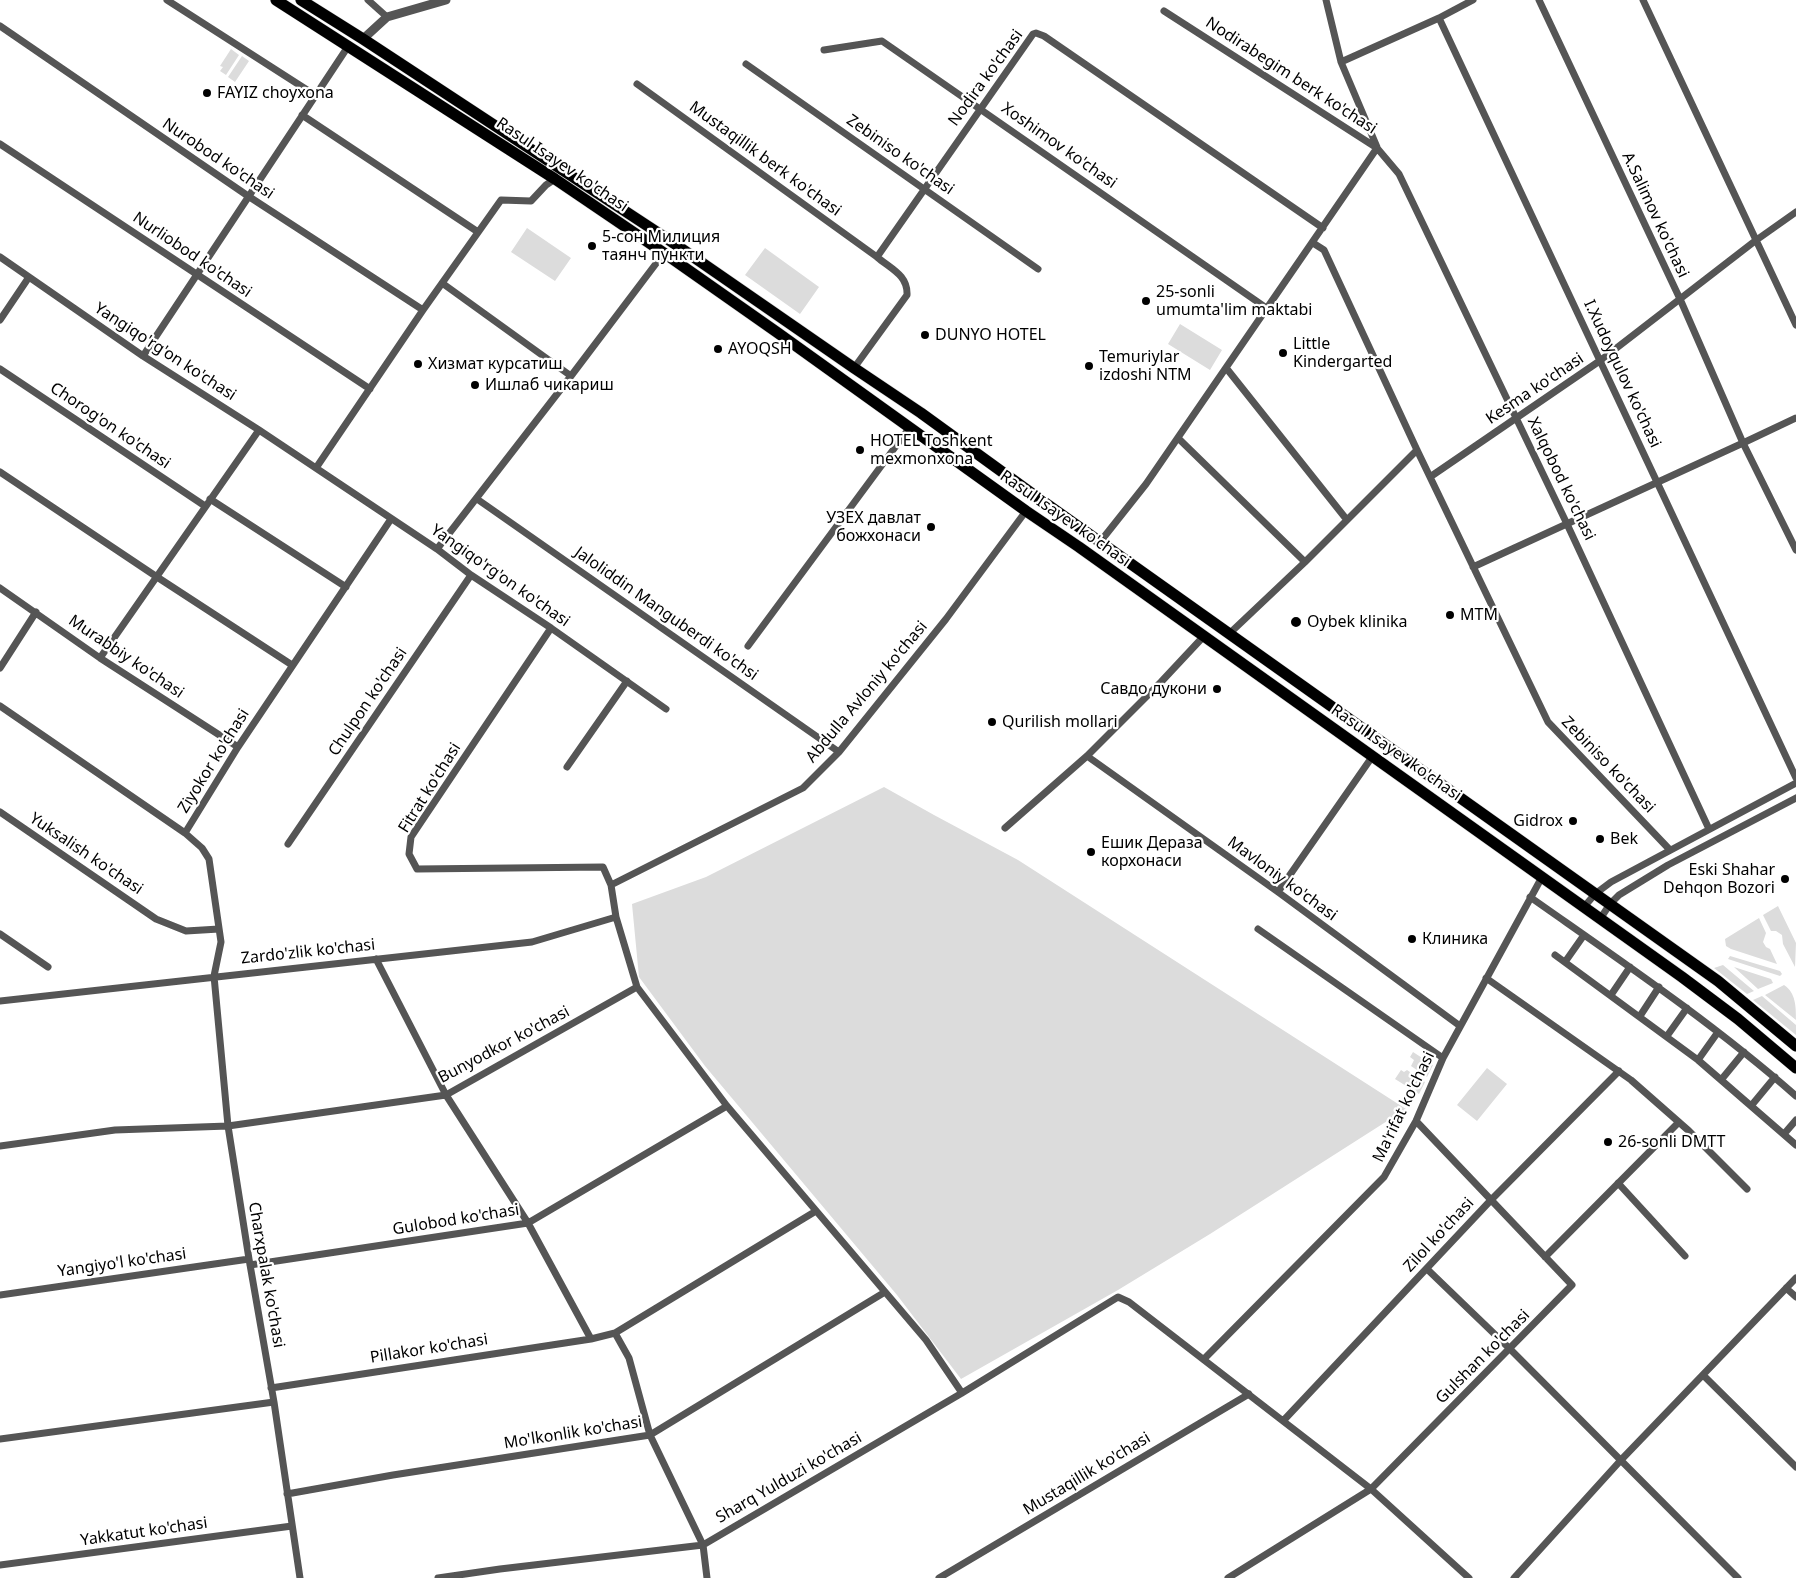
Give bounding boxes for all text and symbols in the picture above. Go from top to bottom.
street label: Nodirabegim berk ko'chasi [1202,13,1380,139]
street label: Nodira ko'chasi [945,26,1027,130]
place label: FAYIZ choyxona [217,83,334,103]
marker: FAYIZ choyxona [201,87,213,99]
street label: Mustaqillik berk ko'chasi [685,97,845,221]
street label: Xoshimov ko'chasi [998,99,1120,193]
street label: Zebiniso ko'chasi [843,111,957,199]
street label: Rasul Isayev ko'chasi [492,114,632,216]
street label: Nurobod ko'chasi [159,115,277,203]
street label: A.Salimov ko'chasi [1618,149,1692,281]
street label: Nurliobod ko'chasi [129,208,255,302]
place label: 5-сон Милиция таянч пункти [602,227,720,265]
marker: 5-сон Милиция таянч пункти [586,240,598,252]
place label: 25-sonli umumta'lim maktabi [1156,282,1312,320]
marker: 25-sonli umumta'lim maktabi [1140,295,1152,307]
street label: I.Xudoyqulov ko'chasi [1579,297,1665,451]
street label: Yangiqo'rg'on ko'chasi [90,299,240,405]
place label: DUNYO HOTEL [935,325,1046,345]
marker: DUNYO HOTEL [919,329,931,341]
place label: Little Kindergarted [1293,334,1392,372]
place label: AYOQSH [728,339,792,359]
marker: AYOQSH [712,343,724,355]
place label: Temuriylar izdoshi NTM [1099,347,1192,385]
marker: Little Kindergarted [1277,347,1289,359]
street label: Kesma ko'chasi [1482,349,1588,429]
place label: Хизмат курсатиш [428,354,562,374]
marker: Хизмат курсатиш [412,358,424,370]
marker: Temuriylar izdoshi NTM [1083,360,1095,372]
place label: Ишлаб чикариш [485,375,614,395]
street label: Chorog'on ko'chasi [46,379,174,473]
marker: Ишлаб чикариш [469,379,481,391]
street label: Xalqobod ko'chasi [1523,414,1599,544]
place label: HOTEL Toshkent mexmonxona [870,431,992,469]
marker: HOTEL Toshkent mexmonxona [854,444,866,456]
street label: Rasul Isayev ko'chasi [996,467,1134,571]
place label: УЗЕХ давлат божхонаси [826,508,921,546]
street label: Yangiqo'rg'on ko'chasi [427,521,573,631]
marker: УЗЕХ давлат божхонаси [925,521,937,533]
street label: Jaloliddin Manguberdi ko'chsi [571,543,761,685]
place label: MTM [1460,605,1498,625]
marker: MTM [1444,609,1456,621]
street label: Murabbiy ko'chasi [65,611,187,703]
place label: Oybek klinika [1307,612,1408,632]
marker: Oybek klinika [1289,615,1303,629]
street label: Abdulla Avloniy ko'chasi [802,617,932,767]
street label: Chulpon ko'chasi [325,644,411,760]
place label: Савдо дукони [1100,679,1207,699]
marker: Савдо дукони [1211,683,1223,695]
street label: Rasul Isayev ko'chasi [1327,701,1465,805]
street label: Ziyokor ko'chasi [174,705,254,817]
place label: Qurilish mollari [1002,712,1118,732]
street label: Zebiniso ko'chasi [1557,713,1659,817]
marker: Qurilish mollari [986,716,998,728]
street label: Fitrat ko'chasi [395,739,465,837]
street label: Yuksalish ko'chasi [26,809,146,899]
place label: Gidrox [1513,811,1563,831]
marker: Gidrox [1567,815,1579,827]
place label: Bek [1610,829,1638,849]
place label: Ешик Дераза корхонаси [1101,833,1203,871]
street label: Mavloniy ko'chasi [1223,833,1341,925]
marker: Bek [1594,833,1606,845]
marker: Ешик Дераза корхонаси [1085,846,1097,858]
place label: Eski Shahar Dehqon Bozori [1663,860,1775,898]
marker: Eski Shahar Dehqon Bozori [1779,873,1791,885]
place label: Клиника [1422,929,1488,949]
marker: Клиника [1406,933,1418,945]
street label: Zardo'zlik ko'chasi [240,935,376,969]
street label: Bunyodkor ko'chasi [435,1002,573,1088]
street label: Ma'rifat ko'chasi [1369,1049,1439,1165]
place label: 26-sonli DMTT [1618,1132,1725,1152]
marker: 26-sonli DMTT [1602,1136,1614,1148]
street label: Zilol ko'chasi [1400,1194,1478,1276]
street label: Charxpalak ko'chasi [244,1201,288,1349]
street label: Gulobod ko'chasi [391,1201,521,1239]
street label: Yangiyo'l ko'chasi [56,1244,188,1282]
street label: Gulshan ko'chasi [1432,1306,1534,1408]
street label: Pillakor ko'chasi [369,1330,489,1368]
street label: Mo'lkonlik ko'chasi [502,1413,644,1453]
street label: Sharq Yulduzi ko'chasi [713,1428,865,1528]
street label: Mustaqillik ko'chasi [1020,1428,1154,1520]
street label: Yakkatut ko'chasi [79,1514,209,1550]

